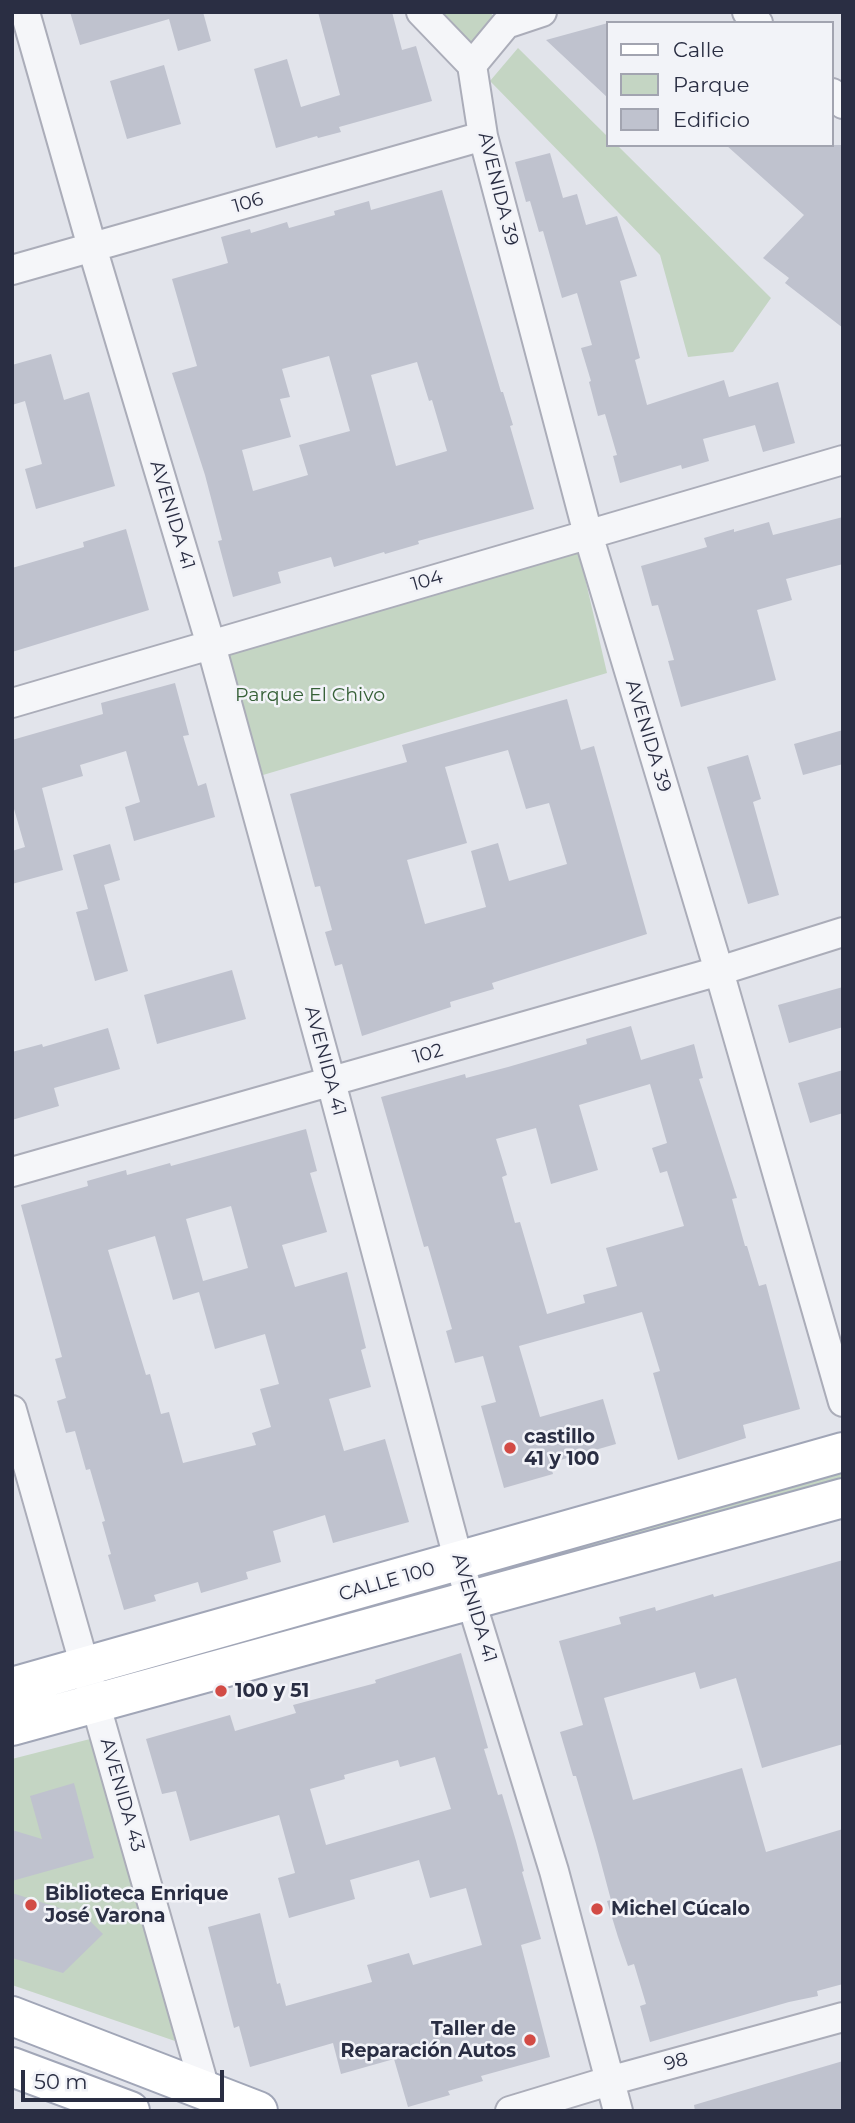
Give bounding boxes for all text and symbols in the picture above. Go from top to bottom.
legend [606,21,834,147]
text: Calle [673,37,724,62]
text: Parque [673,72,749,97]
text: Edificio [673,107,750,132]
street label: AVENIDA 39 [473,130,523,248]
street label: 106 [230,188,266,218]
street label: AVENIDA 41 [145,458,199,572]
street label: 104 [408,566,446,596]
street label: AVENIDA 39 [620,677,676,795]
park label: Parque El Chivo [235,684,385,706]
street label: AVENIDA 41 [299,1004,351,1118]
street label: 102 [410,1039,446,1069]
place label: castillo 41 y 100 [524,1426,599,1470]
marker: castillo 41 y 100 [502,1440,518,1456]
street label: AVENIDA 41 [447,1551,501,1665]
street label: CALLE 100 [336,1557,438,1607]
place label: 100 y 51 [235,1680,309,1702]
marker: 100 y 51 [213,1683,229,1699]
street label: AVENIDA 43 [95,1736,149,1854]
place label: Biblioteca Enrique José Varona [45,1883,228,1927]
marker: Biblioteca Enrique José Varona [23,1897,39,1913]
place label: Michel Cúcalo [611,1898,750,1920]
marker: Michel Cúcalo [589,1901,605,1917]
place label: Taller de Reparación Autos [340,2018,516,2062]
marker: Taller de Reparación Autos [522,2032,538,2048]
street label: 98 [662,2048,690,2076]
scale bar [24,2056,228,2100]
text: 50 m [34,2069,88,2094]

